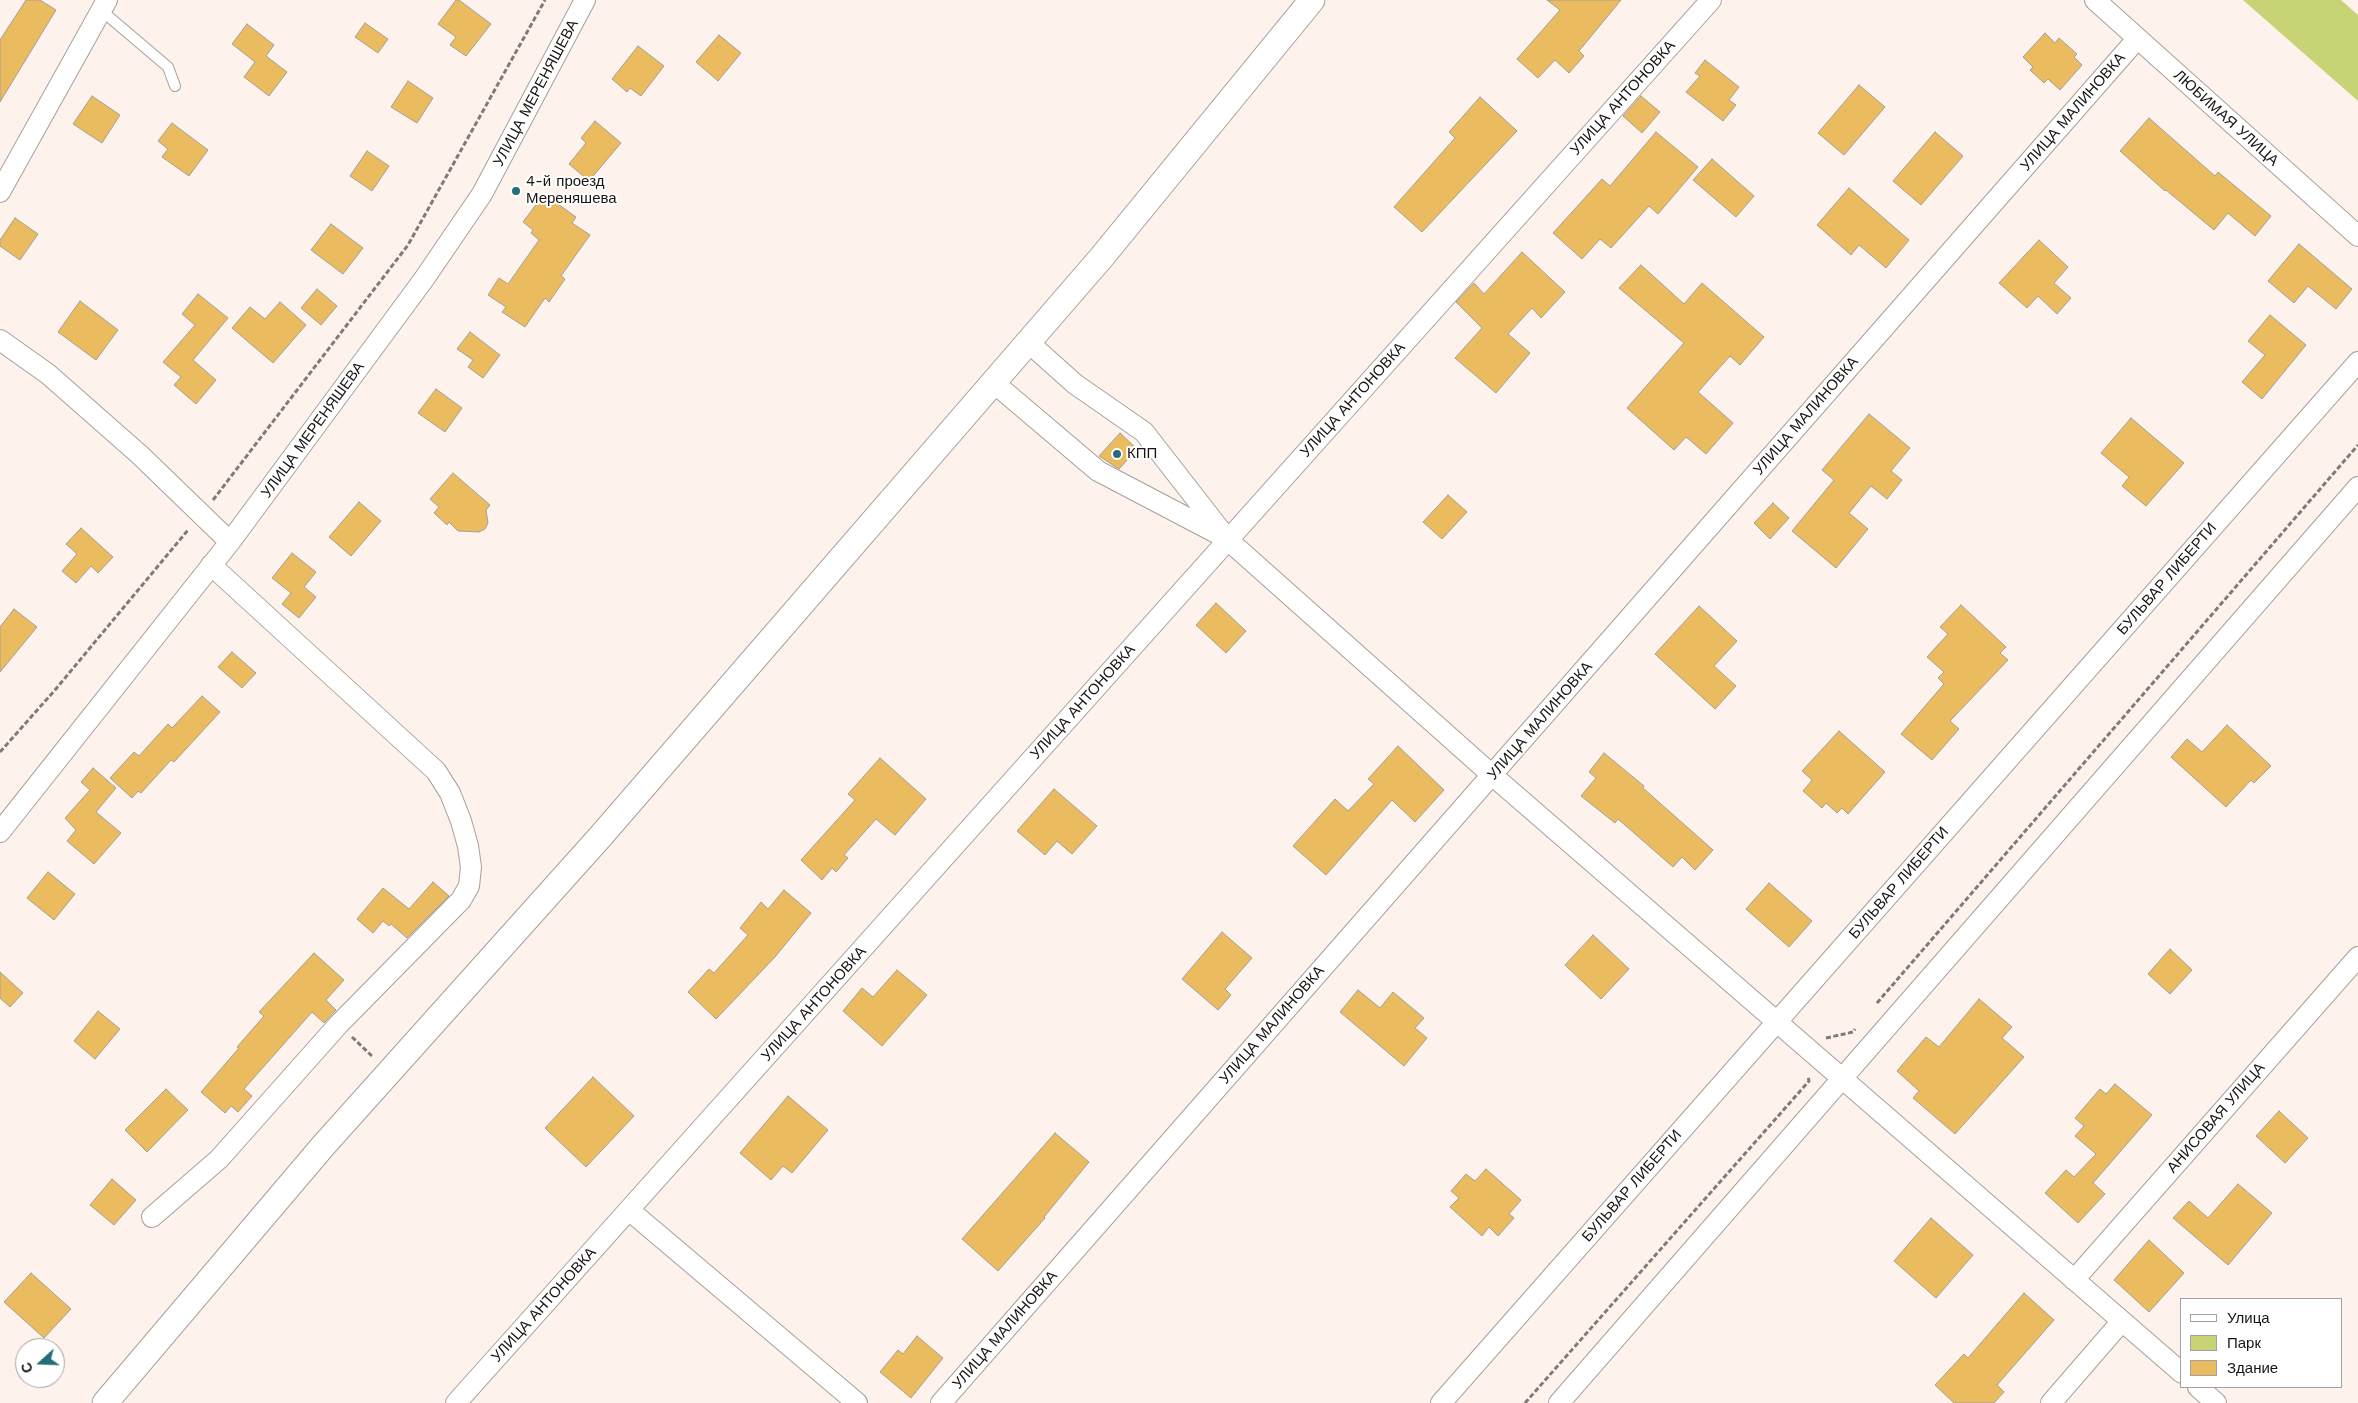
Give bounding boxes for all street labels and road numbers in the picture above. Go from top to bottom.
street label: УЛИЦА МЕРЕНЯШЕВА [490,17,582,169]
street label: УЛИЦА АНТОНОВКА [1567,37,1679,159]
street label: УЛИЦА МАЛИНОВКА [2017,49,2129,175]
street label: ЛЮБИМАЯ УЛИЦА [2170,66,2282,170]
street label: УЛИЦА АНТОНОВКА [1297,339,1409,461]
street label: УЛИЦА МАЛИНОВКА [1750,353,1862,479]
street label: УЛИЦА МЕРЕНЯШЕВА [258,359,368,501]
street label: БУЛЬВАР ЛИБЕРТИ [2113,519,2221,639]
street label: УЛИЦА АНТОНОВКА [1027,641,1139,763]
street label: УЛИЦА МАЛИНОВКА [1484,658,1596,784]
street label: БУЛЬВАР ЛИБЕРТИ [1845,823,1953,943]
street label: УЛИЦА АНТОНОВКА [758,943,870,1065]
street label: УЛИЦА МАЛИНОВКА [1216,962,1328,1088]
street label: АНИСОВАЯ УЛИЦА [2163,1059,2269,1177]
street label: БУЛЬВАР ЛИБЕРТИ [1578,1126,1686,1246]
street label: УЛИЦА АНТОНОВКА [488,1244,600,1366]
street label: УЛИЦА МАЛИНОВКА [949,1267,1061,1393]

